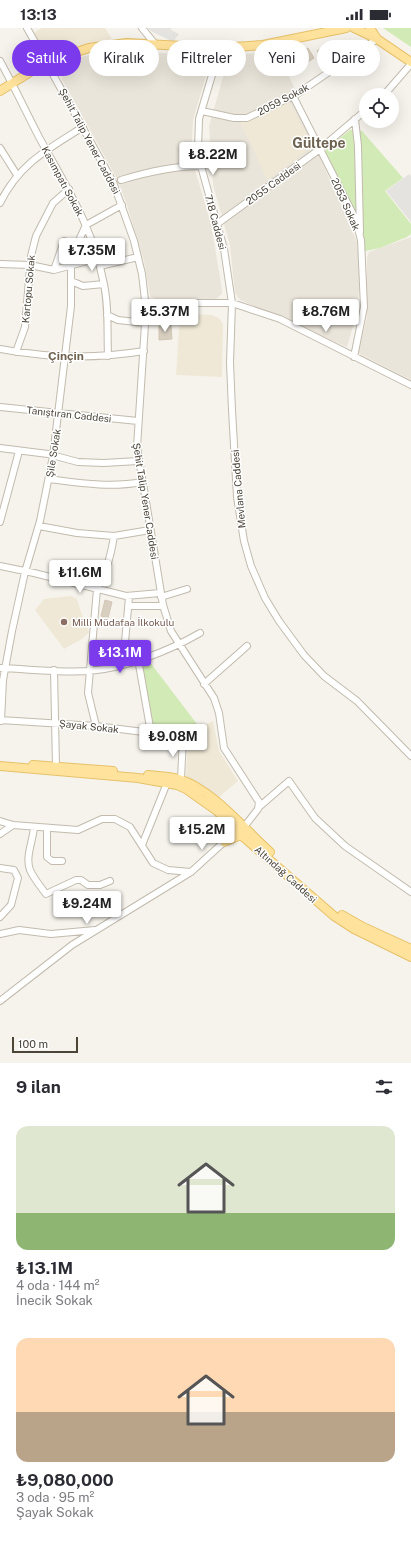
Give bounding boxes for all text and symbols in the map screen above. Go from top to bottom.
text: 13:13 [20,6,57,23]
chip: Satılık [12,40,81,76]
chip: Kiralık [89,40,159,76]
chip: Filtreler [167,40,246,76]
chip: Yeni [254,40,309,76]
chip: Daire [317,40,380,76]
street label: 2059 Sokak [255,80,311,117]
street label: Şehit Talip Yener Caddesi [57,86,123,196]
map controls [359,88,399,128]
button: locate [359,88,399,128]
district label: Gültepe [292,135,346,151]
pin: ₺8.22M [180,142,246,176]
street label: Kasımpatı Sokak [40,144,87,218]
text: ₺8.22M [188,147,238,162]
street label: 2055 Caddesi [243,159,303,207]
street label: 2053 Sokak [329,176,363,232]
street label: 718 Caddesi [203,193,229,251]
pin: ₺7.35M [59,238,125,272]
text: ₺7.35M [68,243,116,258]
street label: Kartopu Sokak [19,254,37,324]
pin: ₺5.37M [132,299,198,333]
pin: ₺8.76M [293,299,359,333]
text: ₺5.37M [140,304,190,319]
text: ₺8.76M [302,304,350,319]
district label: Çinçin [48,349,84,363]
street label: Tanıştıran Caddesi [26,404,112,424]
street label: Şile Sokak [43,428,63,478]
street label: Şehit Talip Yener Caddesi [131,442,161,560]
street label: Mevlana Caddesi [229,449,247,529]
pin: ₺11.6M [47,560,113,594]
text: ₺11.6M [58,565,102,580]
place label: Milli Müdafaa İlkokulu [72,616,175,628]
marker: Milli Müdafaa İlkokulu [59,617,69,627]
pin: ₺13.1M [87,640,153,674]
text: ₺13.1M [98,645,142,660]
street label: Şayak Sokak [59,717,120,735]
pin: ₺9.08M [140,724,206,758]
text: ₺9.08M [148,729,198,744]
pin: ₺15.2M [169,817,235,851]
text: ₺15.2M [179,822,225,837]
street label: Altındağ Caddesi [252,843,320,905]
pin: ₺9.24M [54,891,120,925]
text: ₺9.24M [62,896,112,911]
scale bar [12,1035,78,1054]
text: 100 m [18,1038,48,1050]
icon: filters [373,1076,395,1098]
text: 9 ilan [16,1077,61,1097]
icon: home [170,1152,242,1224]
text: ₺13.1M [16,1258,73,1278]
text: 4 oda · 144 m² [16,1278,99,1293]
text: İnecik Sokak [16,1293,93,1308]
icon: home [170,1364,242,1436]
text: ₺9,080,000 [16,1470,114,1490]
text: 3 oda · 95 m² [16,1490,94,1505]
text: Şayak Sokak [16,1505,94,1520]

